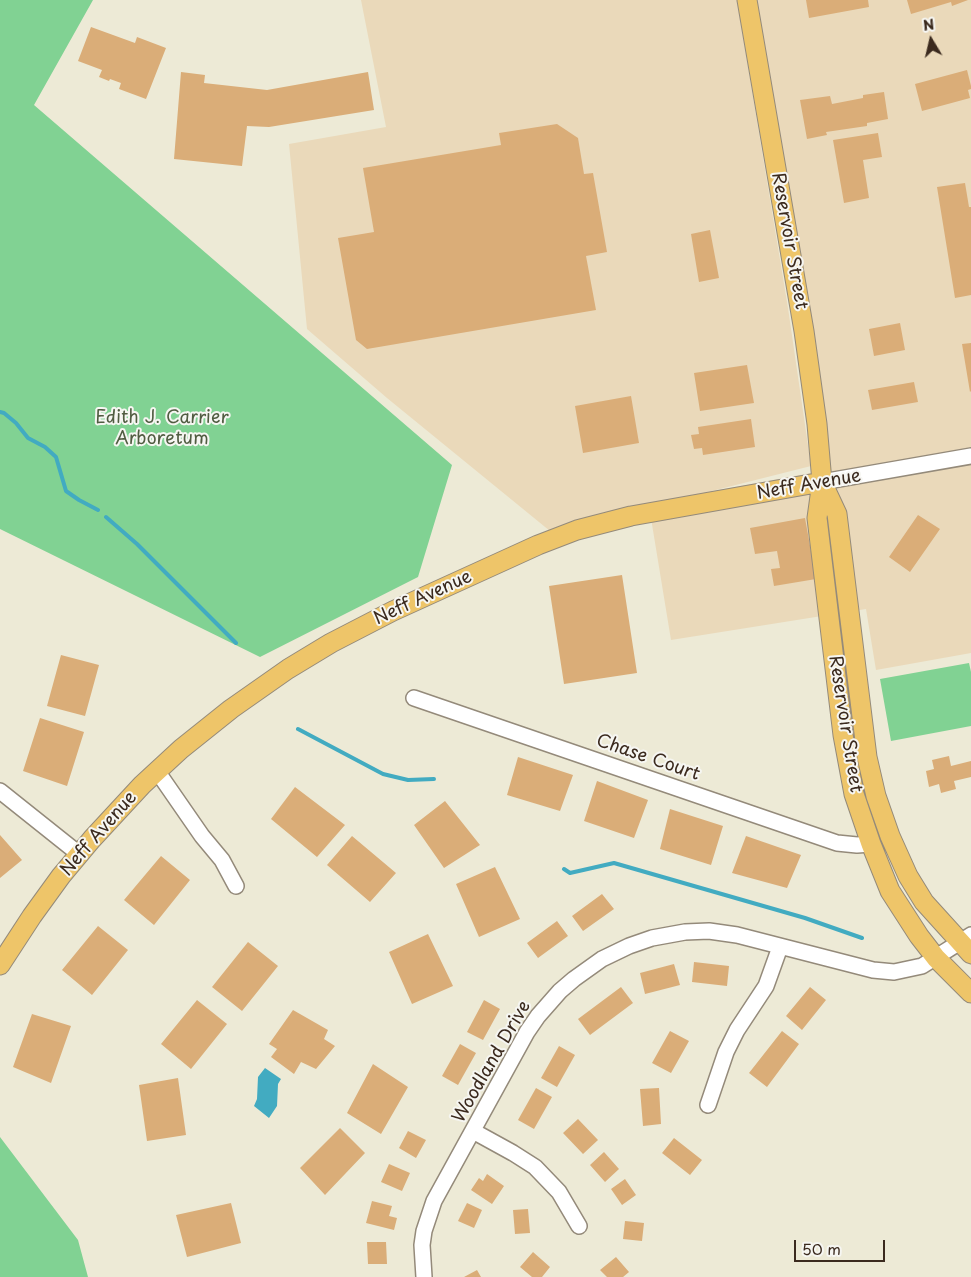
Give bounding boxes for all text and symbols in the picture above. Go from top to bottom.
text: N [921,13,936,36]
north arrow [906,15,956,65]
street label: Reservoir Street [766,171,812,311]
park label: Edith J. Carrier Arboretum [95,407,229,449]
street label: Neff Avenue [755,465,863,505]
street label: Neff Avenue [371,566,475,630]
street label: Reservoir Street [823,654,867,794]
street label: Chase Court [593,730,703,786]
street label: Neff Avenue [56,787,142,881]
street label: Woodland Drive [448,997,536,1127]
scale bar [796,1230,887,1262]
text: 50 m [802,1237,841,1260]

